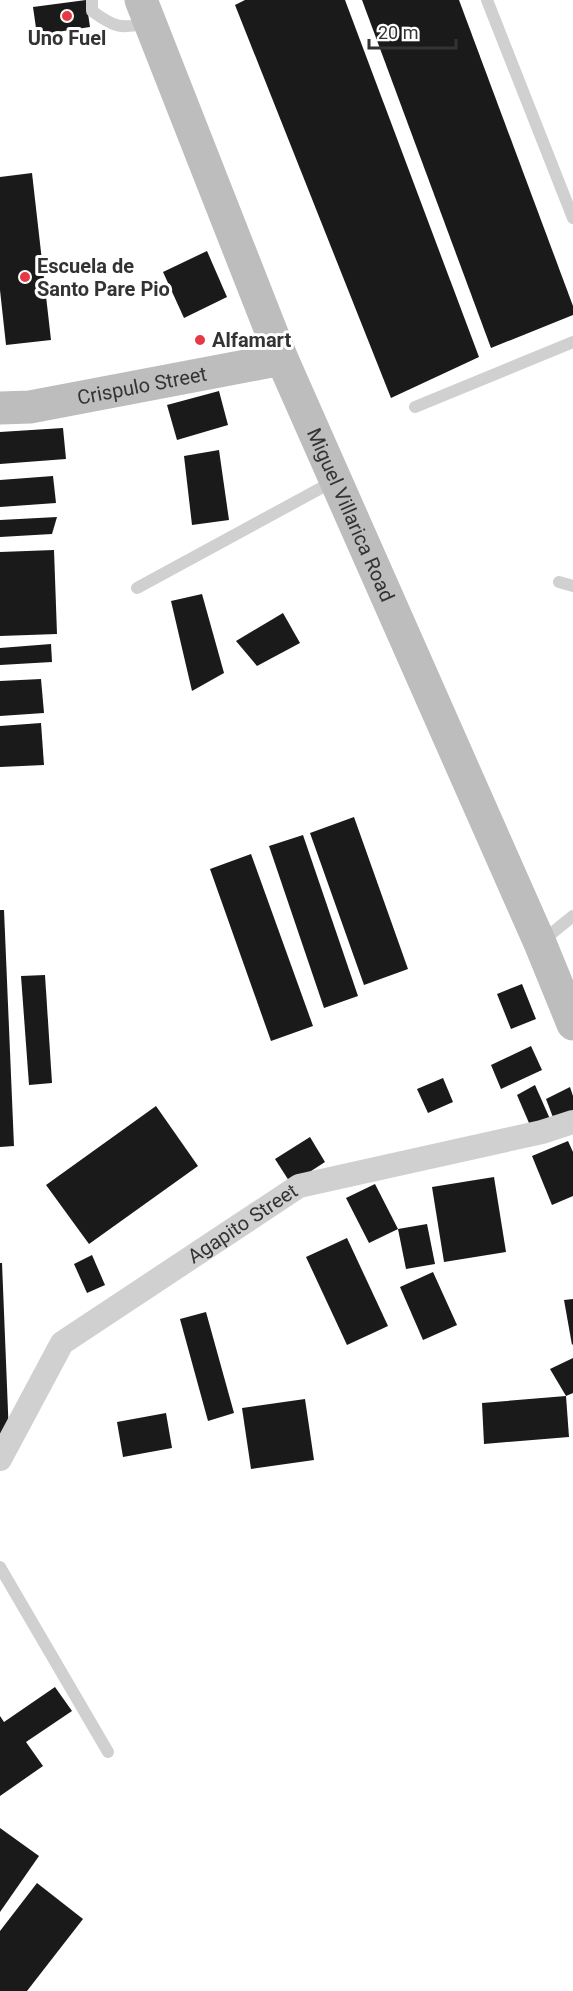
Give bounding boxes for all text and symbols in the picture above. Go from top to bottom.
marker: Uno Fuel [60,9,74,23]
scale bar [369,12,456,50]
text: 20 m [378,22,418,43]
place label: Uno Fuel [28,26,106,50]
place label: Escuela de Santo Pare Pio [37,254,170,301]
marker: Escuela de Santo Pare Pio [18,270,32,284]
place label: Alfamart [212,328,291,352]
marker: Alfamart [193,333,207,347]
street label: Crispulo Street [75,362,209,410]
street label: Miguel Villarica Road [302,424,400,605]
street label: Agapito Street [183,1178,302,1268]

